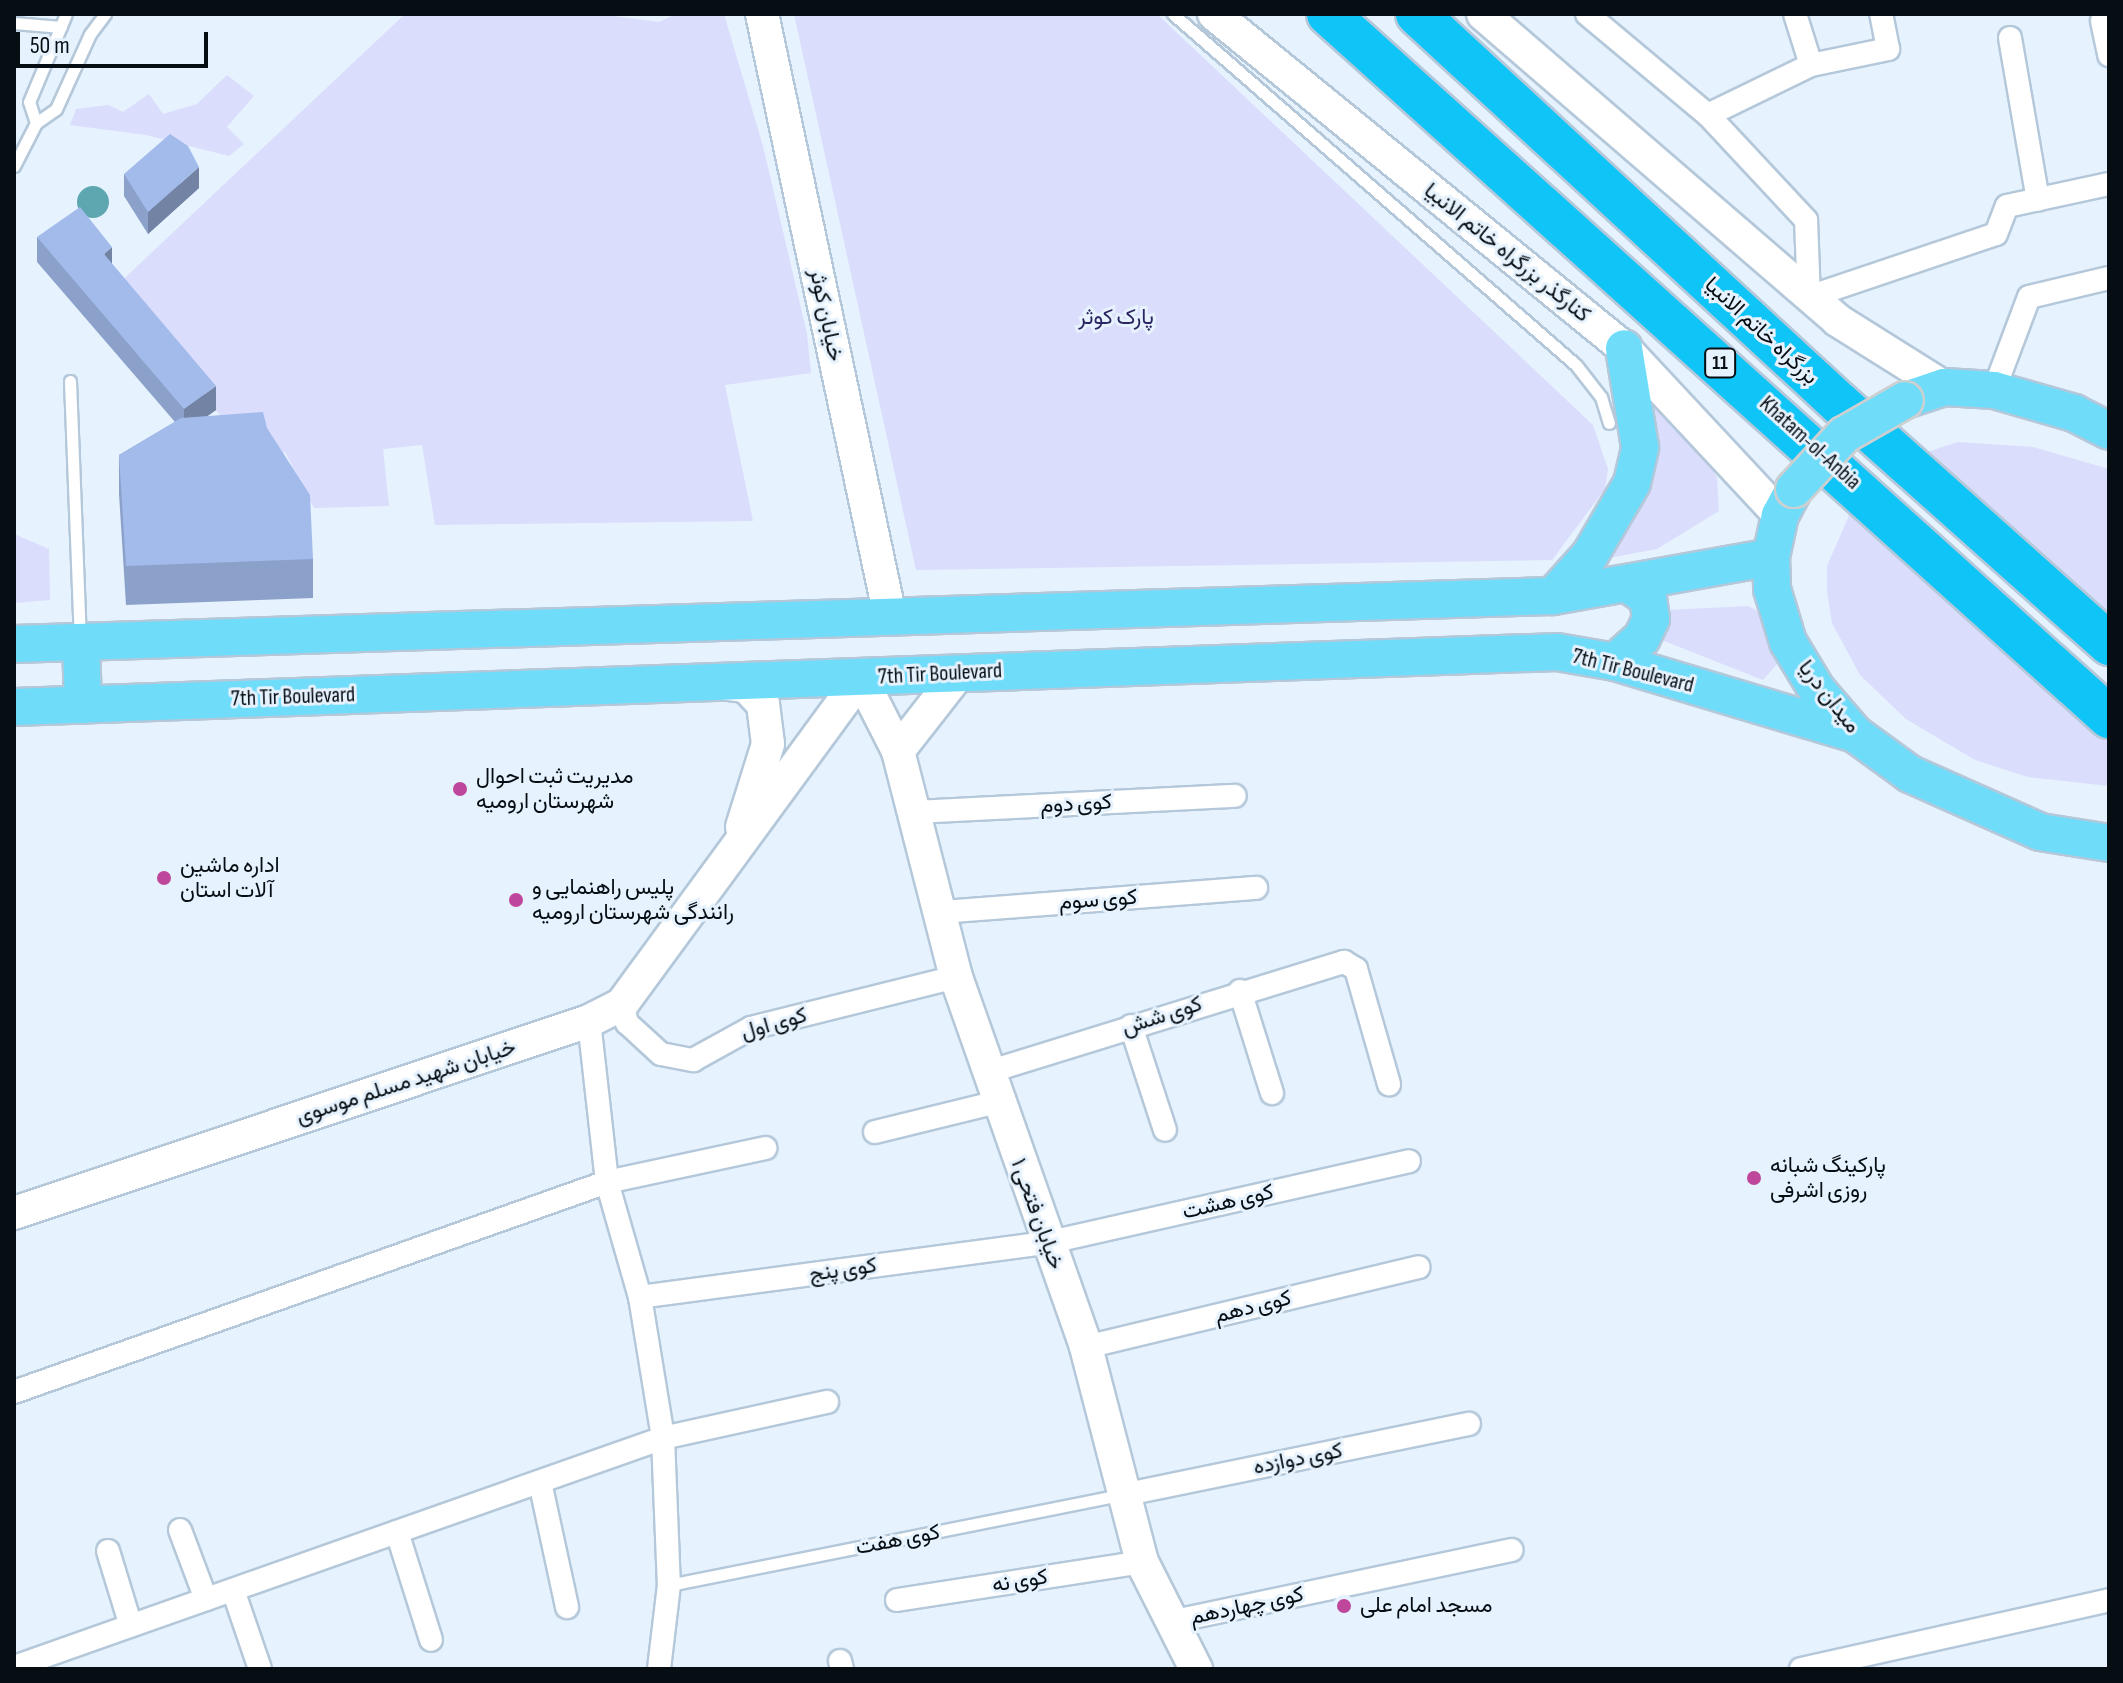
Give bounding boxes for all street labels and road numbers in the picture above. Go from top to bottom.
street label: کنارگذر بزرگراه خاتم الانبیا [1418,178,1596,328]
street label: خیابان کوثر [803,266,849,364]
street label: بزرگراه خاتم الانبیا [1699,272,1823,390]
road number: 11 [1704,347,1736,379]
street label: Khatam-ol-Anbia [1754,391,1866,495]
street label: 7th Tir Boulevard [1570,643,1696,699]
street label: میدان دریا [1792,655,1866,739]
street label: 7th Tir Boulevard [877,658,1003,690]
street label: 7th Tir Boulevard [231,682,355,712]
street label: کوی دوم [1039,789,1113,819]
street label: کوی سوم [1058,884,1138,916]
street label: کوی شش [1118,991,1206,1041]
street label: کوی اول [738,1002,810,1046]
street label: خیابان شهید مسلم موسوی [293,1034,519,1130]
street label: خیابان فتحی ۱ [1005,1155,1069,1273]
street label: کوی هشت [1180,1179,1276,1225]
street label: کوی پنج [808,1252,878,1288]
street label: کوی دهم [1212,1285,1294,1329]
street label: کوی دوازده [1251,1437,1345,1481]
street label: کوی هفت [854,1519,942,1561]
street label: کوی نه [990,1564,1050,1598]
street label: کوی چهاردهم [1188,1581,1306,1631]

